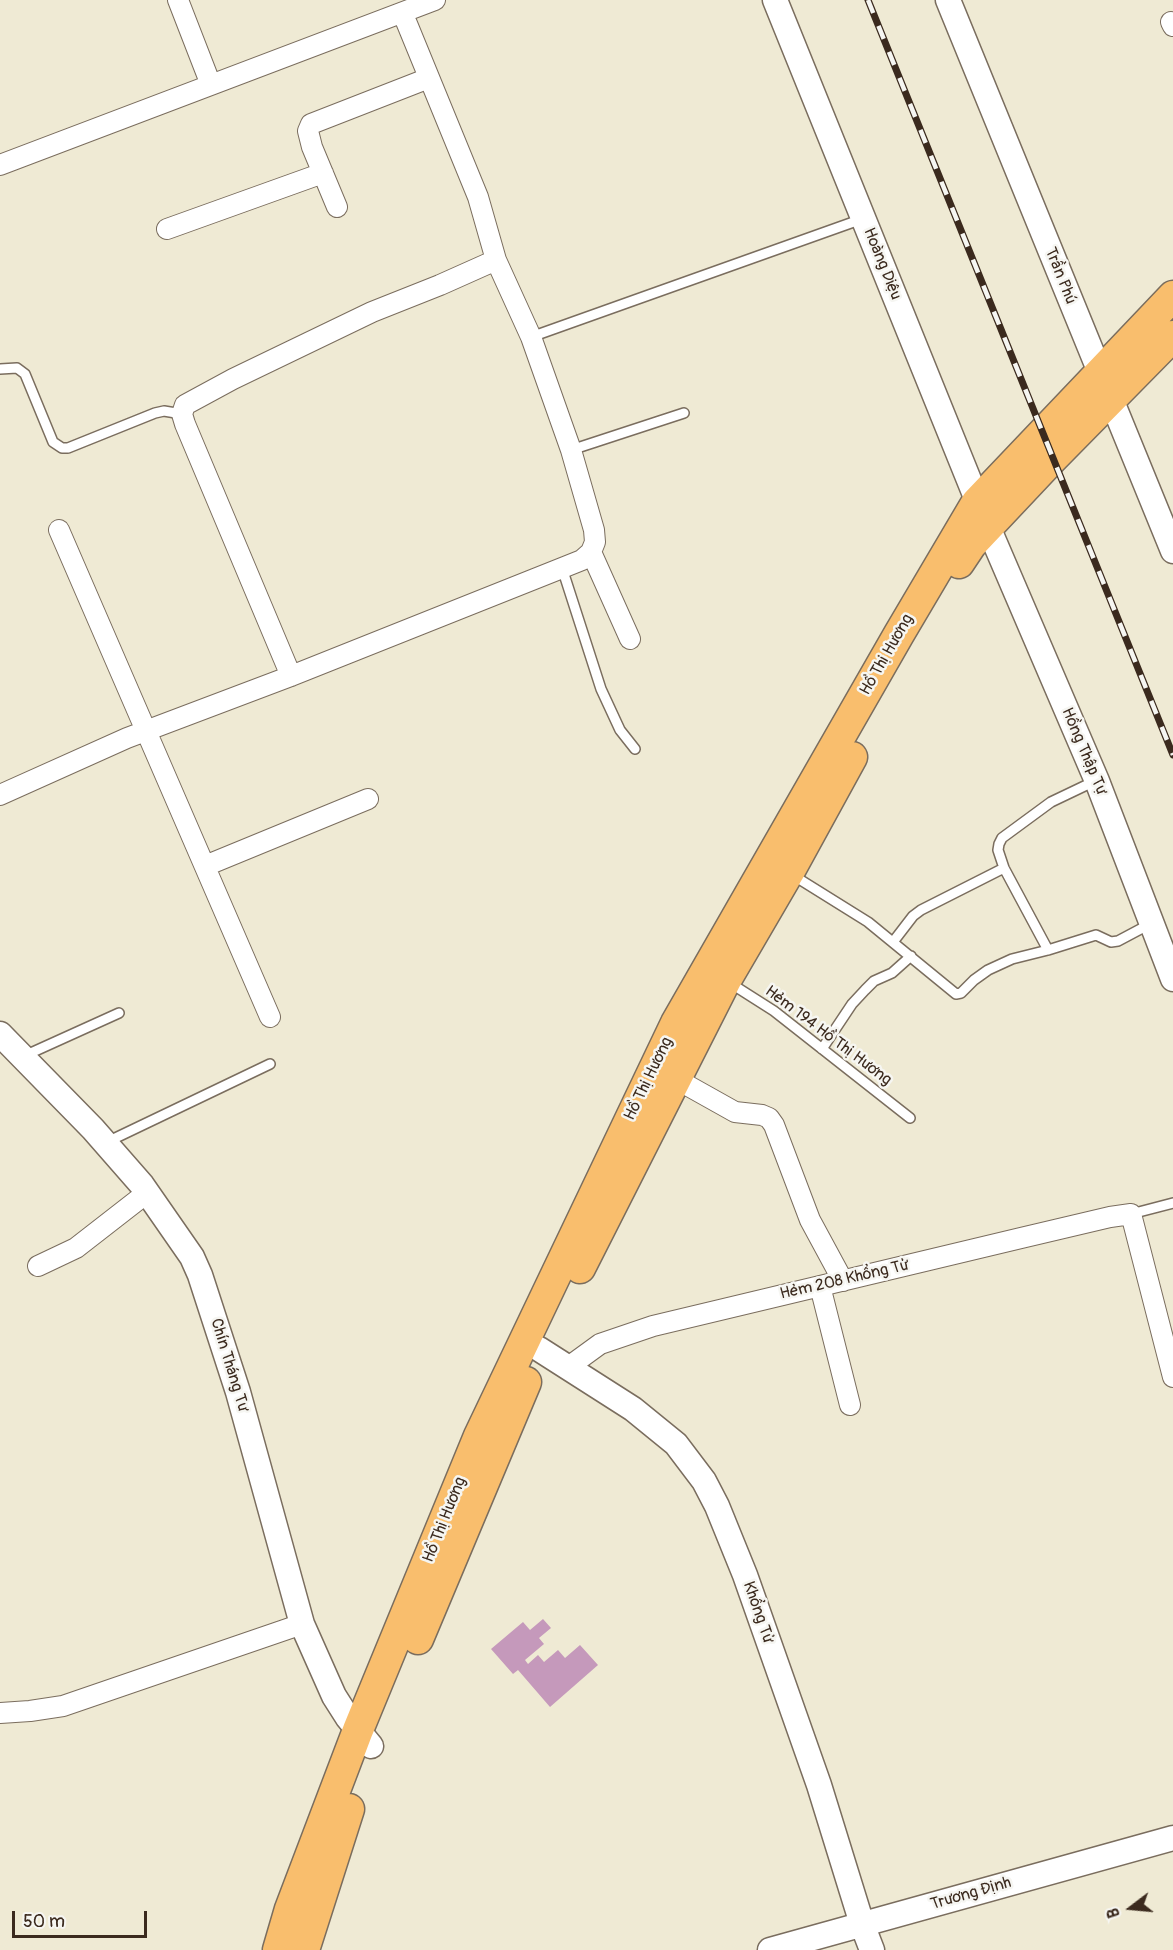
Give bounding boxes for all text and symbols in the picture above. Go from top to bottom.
street label: Hoàng Diệu [859,225,905,303]
street label: Trần Phú [1040,245,1080,307]
street label: Hồ Thị Hương [856,611,918,699]
street label: Hồng Thập Tự [1057,705,1111,799]
street label: Hẻm 194 Hồ Thị Hương [761,982,895,1090]
street label: Hồ Thị Hương [621,1034,677,1124]
street label: Hẻm 208 Khổng Tử [778,1256,912,1304]
street label: Chín Tháng Tư [206,1316,252,1414]
street label: Hồ Thị Hương [419,1475,471,1565]
street label: Khổng Tử [738,1579,778,1647]
street label: Trương Định [929,1873,1013,1915]
north arrow [1101,1878,1161,1938]
scale bar [15,1899,150,1937]
text: B [1103,1906,1125,1920]
text: 50 m [23,1910,65,1933]

